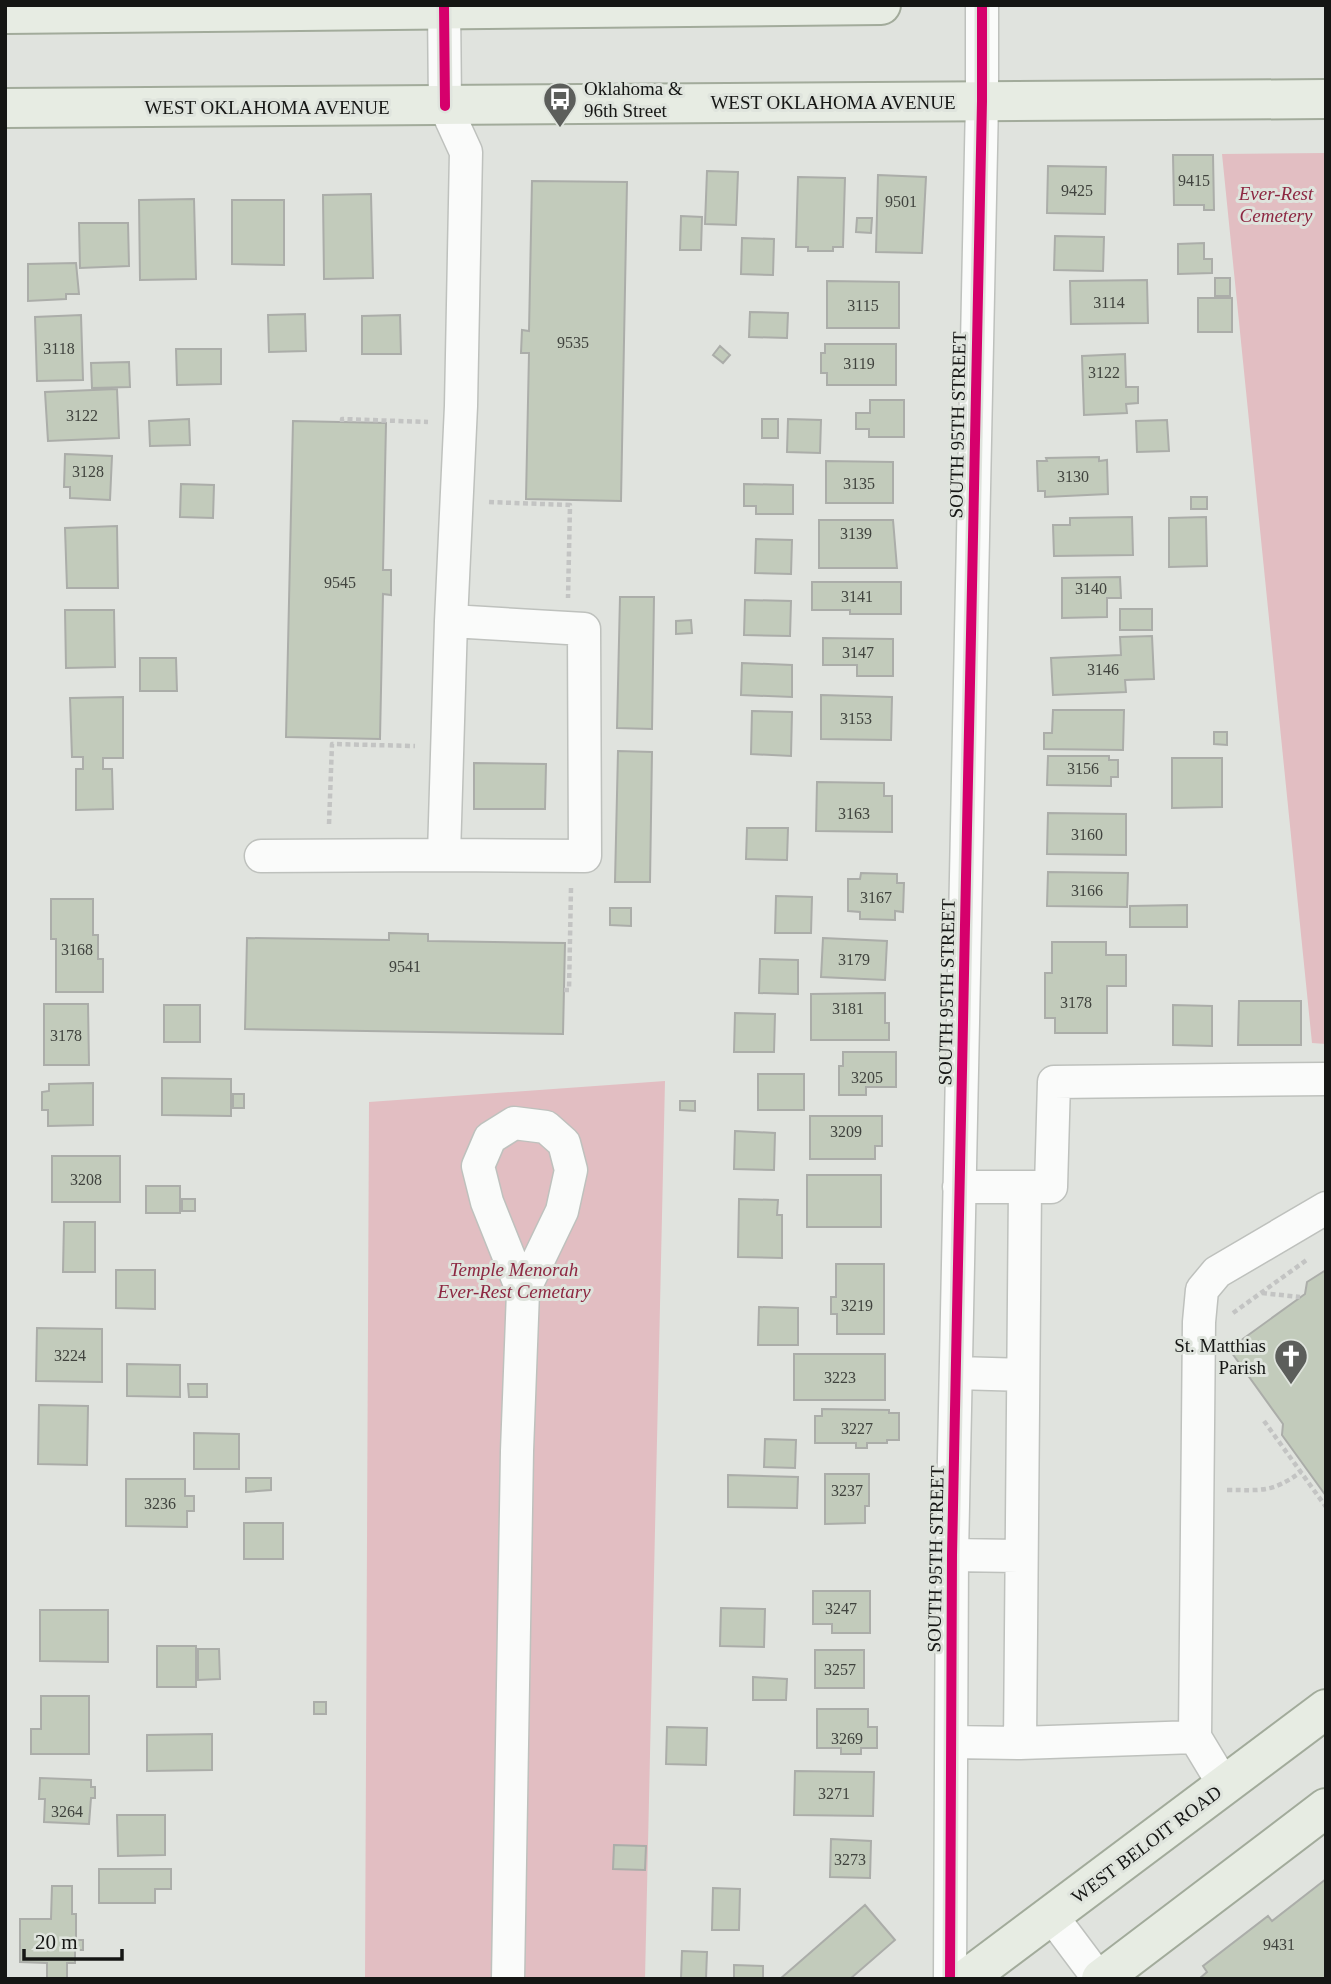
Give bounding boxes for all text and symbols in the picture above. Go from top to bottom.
place label: Oklahoma & 96th Street [584,78,683,121]
bus stop icon: Oklahoma & 96th Street [541,80,579,129]
street label: WEST OKLAHOMA AVENUE [710,92,956,113]
street label: WEST OKLAHOMA AVENUE [144,97,390,118]
house number: 9415 [1178,172,1210,189]
house number: 9425 [1061,182,1093,199]
park label: Ever-Rest Cemetery [1238,183,1314,226]
house number: 9501 [885,193,917,210]
house number: 3114 [1093,294,1125,311]
house number: 3115 [847,297,879,314]
street label: SOUTH 95TH STREET [945,331,970,519]
house number: 9535 [557,334,589,351]
house number: 3118 [43,340,75,357]
house number: 3119 [843,355,875,372]
house number: 3122 [1088,364,1120,381]
house number: 3122 [66,407,98,424]
house number: 3128 [72,463,104,480]
house number: 3130 [1057,468,1089,485]
house number: 3135 [843,475,875,492]
house number: 3139 [840,525,872,542]
house number: 9545 [324,574,356,591]
house number: 3140 [1075,580,1107,597]
house number: 3141 [841,588,873,605]
house number: 3147 [842,644,874,661]
house number: 3146 [1087,661,1119,678]
house number: 3153 [840,710,872,727]
house number: 3156 [1067,760,1099,777]
house number: 3163 [838,805,870,822]
house number: 3160 [1071,826,1103,843]
house number: 3166 [1071,882,1103,899]
house number: 3167 [860,889,892,906]
street label: SOUTH 95TH STREET [934,898,959,1086]
house number: 3168 [61,941,93,958]
house number: 3179 [838,951,870,968]
house number: 9541 [389,958,421,975]
house number: 3178 [1060,994,1092,1011]
house number: 3181 [832,1000,864,1017]
house number: 3178 [50,1027,82,1044]
house number: 3205 [851,1069,883,1086]
house number: 3209 [830,1123,862,1140]
house number: 3208 [70,1171,102,1188]
park label: Temple Menorah Ever-Rest Cemetary [436,1259,591,1302]
house number: 3219 [841,1297,873,1314]
place label: St. Matthias Parish [1174,1335,1267,1378]
church icon: St. Matthias Parish [1272,1337,1310,1386]
house number: 3224 [54,1347,86,1364]
house number: 3223 [824,1369,856,1386]
house number: 3227 [841,1420,873,1437]
street label: SOUTH 95TH STREET [923,1465,948,1653]
house number: 3237 [831,1482,863,1499]
house number: 3236 [144,1495,176,1512]
house number: 3247 [825,1600,857,1617]
house number: 3257 [824,1661,856,1678]
house number: 3269 [831,1730,863,1747]
street label: WEST BELOIT ROAD [1067,1781,1225,1908]
house number: 3271 [818,1785,850,1802]
house number: 3264 [51,1803,83,1820]
house number: 3273 [834,1851,866,1868]
scale bar [24,1918,122,1962]
text: 20 m [35,1930,78,1954]
house number: 9431 [1263,1936,1295,1953]

